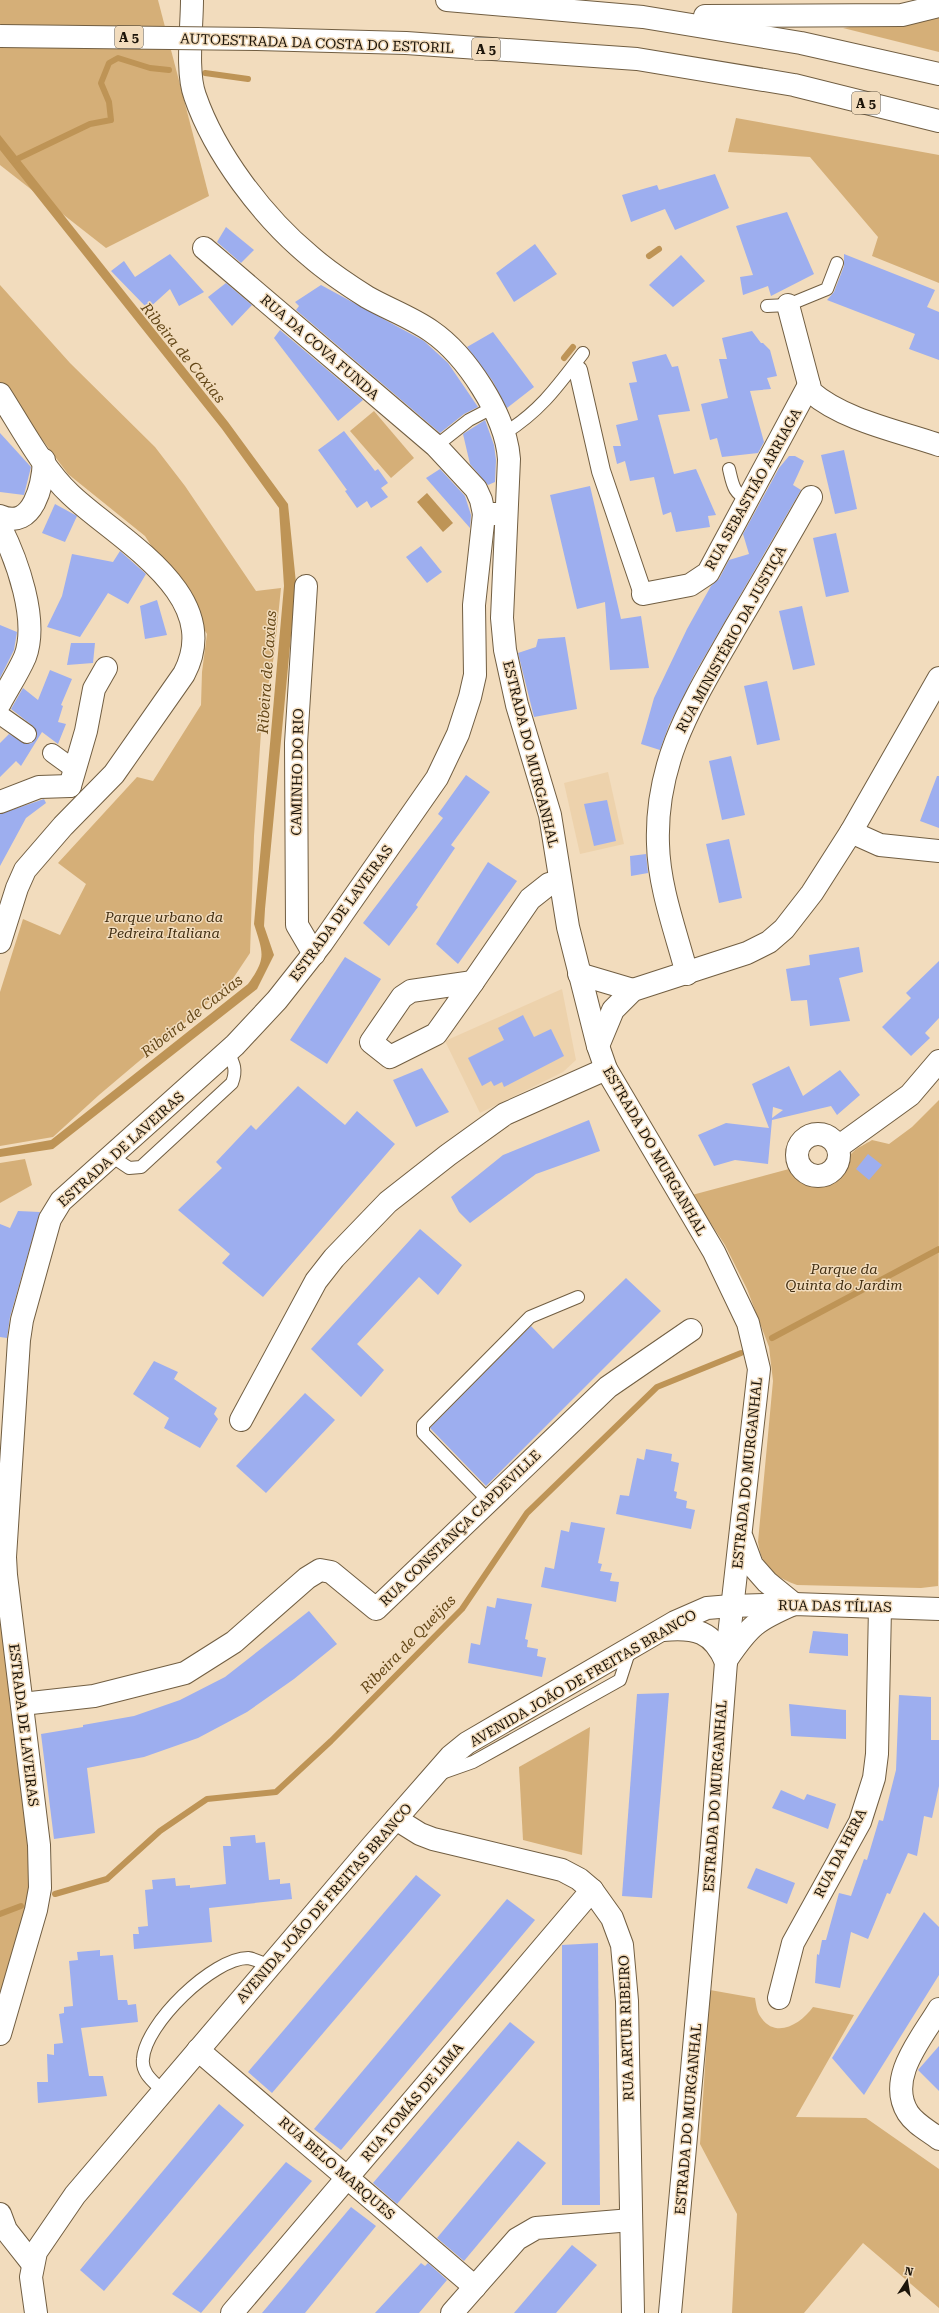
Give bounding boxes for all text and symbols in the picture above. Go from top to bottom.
road number: A 5 [115,26,143,48]
street label: AUTOESTRADA DA COSTA DO ESTORIL [180,30,454,56]
road number: A 5 [472,38,500,60]
road number: A 5 [852,92,880,114]
street label: RUA DA COVA FUNDA [257,291,383,403]
water label: Ribeira de Caxias [136,299,229,407]
street label: RUA SEBASTIÃO ARRIAGA [702,405,804,573]
street label: RUA MINISTÉRIO DA JUSTIÇA [673,543,789,735]
water label: Ribeira de Caxias [254,610,280,735]
street label: ESTRADA DO MURGANHAL [500,659,562,850]
street label: CAMINHO DO RIO [288,708,306,836]
street label: ESTRADA DE LAVEIRAS [286,842,396,984]
park label: Parque urbano da Pedreira Italiana [104,909,223,941]
water label: Ribeira de Caxias [137,971,246,1062]
street label: ESTRADA DO MURGANHAL [600,1064,710,1239]
street label: ESTRADA DE LAVEIRAS [55,1088,188,1210]
park label: Parque da Quinta do Jardim [785,1261,903,1293]
street label: ESTRADA DO MURGANHAL [729,1376,765,1569]
street label: RUA CONSTANÇA CAPDEVILLE [376,1447,544,1609]
water label: Ribeira de Queijas [356,1591,459,1698]
street label: RUA DAS TÍLIAS [778,1597,892,1615]
street label: AVENIDA JOÃO DE FREITAS BRANCO [467,1606,699,1750]
street label: ESTRADA DE LAVEIRAS [6,1643,42,1808]
street label: ESTRADA DO MURGANHAL [700,1699,730,1892]
street label: AVENIDA JOÃO DE FREITAS BRANCO [233,1800,415,2006]
street label: RUA DA HERA [811,1806,869,1900]
street label: RUA ARTUR RIBEIRO [615,1955,637,2101]
street label: ESTRADA DO MURGANHAL [672,2022,704,2215]
street label: RUA TOMÁS DE LIMA [358,2039,466,2165]
street label: RUA BELO MARQUES [276,2113,398,2223]
north arrow [887,2261,927,2301]
text: N [903,2264,915,2279]

